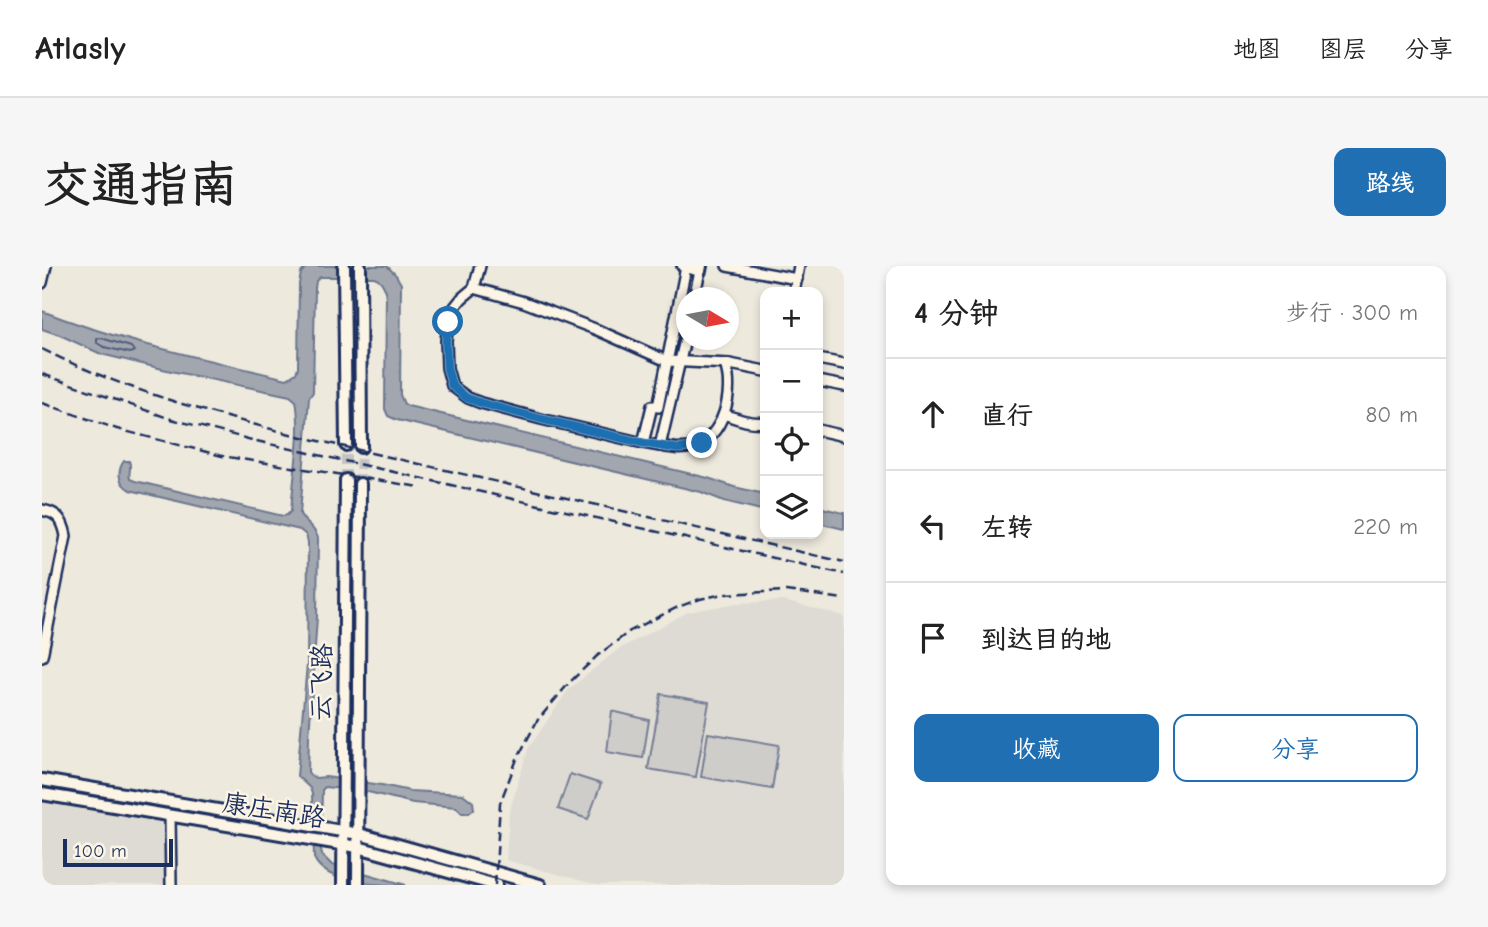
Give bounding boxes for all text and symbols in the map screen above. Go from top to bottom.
text: Atlasly [35,29,126,67]
text: 地图 [1233,35,1281,63]
text: 图层 [1319,35,1367,63]
text: 分享 [1405,35,1453,63]
button: 路线 [1334,148,1446,216]
text: 交通指南 [42,157,238,213]
north arrow [676,287,739,350]
map controls [760,287,823,539]
button: + [760,287,823,350]
text: 4 分钟 [914,296,999,331]
text: 步行 · 300 m [1286,299,1418,326]
route start [432,306,463,337]
button: − [760,350,823,413]
icon: ahead [914,395,952,433]
text: 直行 [981,401,1033,431]
text: 80 m [1365,401,1418,428]
button: locate [760,413,823,476]
route end [686,427,717,458]
button: layers [760,476,823,539]
icon: left [914,507,952,545]
text: 左转 [981,513,1033,543]
text: 220 m [1353,513,1418,540]
icon: arrive [914,619,952,657]
text: 到达目的地 [981,625,1111,655]
street label: 云飞路 [306,643,338,721]
button: 收藏 [914,714,1159,782]
button: 分享 [1173,714,1418,782]
street label: 康庄南路 [220,788,328,834]
scale bar [63,836,173,868]
text: 100 m [74,840,127,862]

